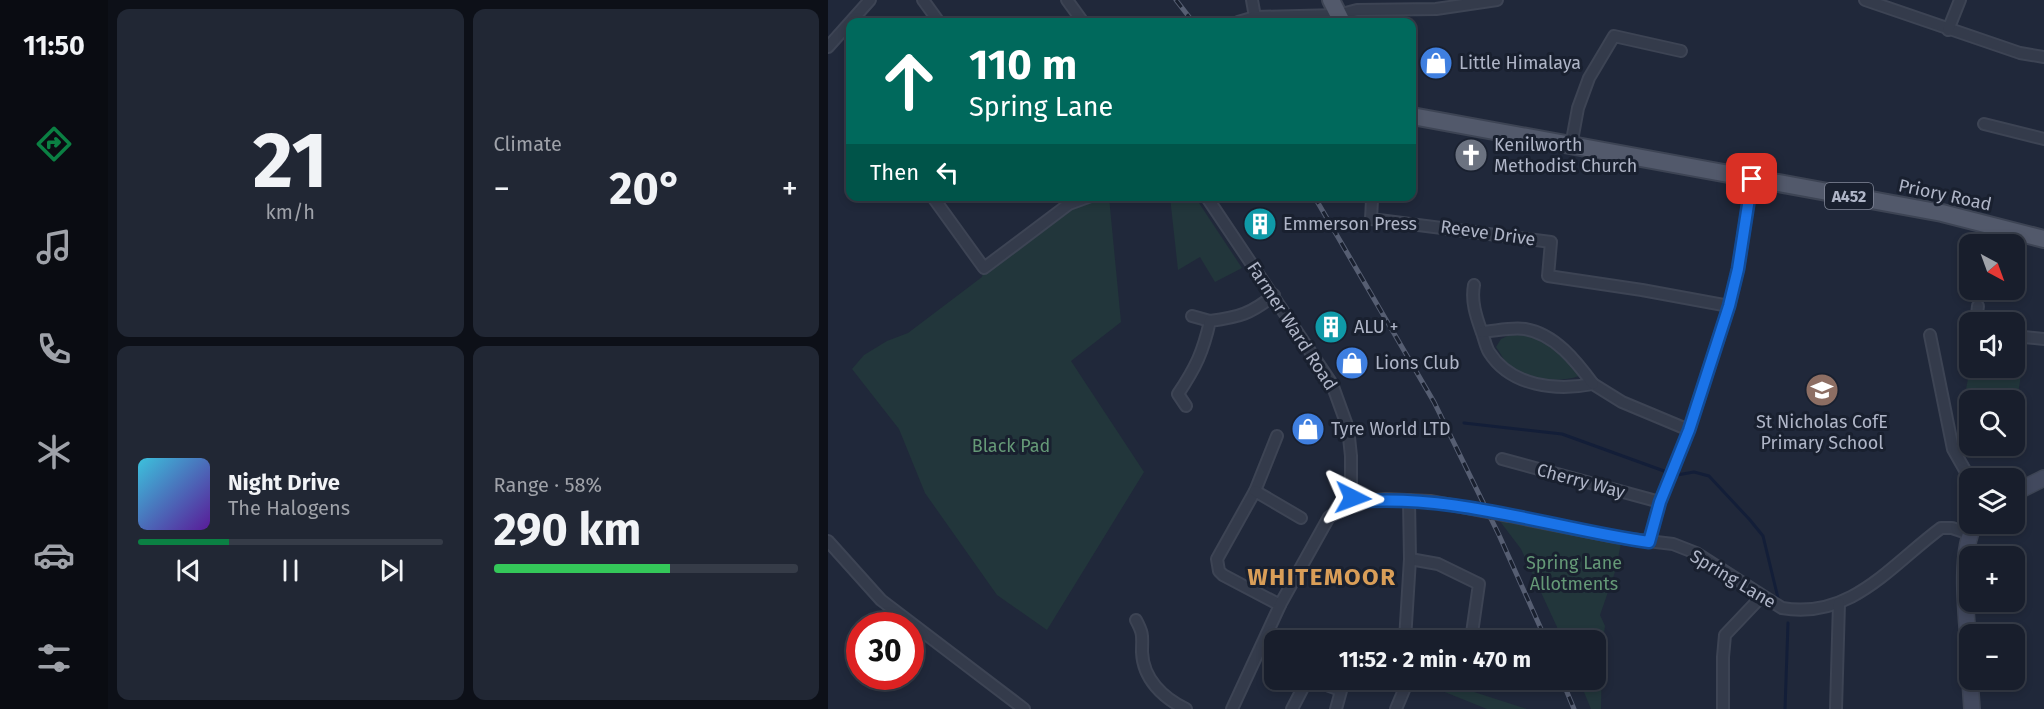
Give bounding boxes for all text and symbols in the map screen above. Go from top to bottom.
text: 11:50 [23,30,85,62]
text: 110 m [969,40,1077,90]
icon: ahead [870,42,948,120]
shop icon: Little Himalaya [1418,45,1454,81]
place label: Little Himalaya [1459,52,1581,74]
text: Spring Lane [969,91,1113,123]
text: 21 [253,114,328,208]
icon: directions [33,123,75,165]
text: Climate [494,132,562,156]
place label: Kenilworth Methodist Church [1494,134,1637,177]
church icon: Kenilworth Methodist Church [1453,137,1489,173]
pin [1726,153,1777,204]
icon: left [931,156,964,189]
text: Then [870,159,919,186]
text: 20° [609,162,682,216]
icon: arrive [1735,162,1768,195]
text: − [494,169,510,209]
text: + [782,169,798,209]
street label: Priory Road [1896,174,1994,216]
road number: A452 [1825,183,1873,209]
text: km/h [266,200,315,224]
building icon: Emmerson Press [1242,206,1278,242]
place label: Emmerson Press [1283,213,1417,235]
street label: Reeve Drive [1439,215,1537,251]
icon: music [33,226,75,268]
north arrow [1959,234,2025,300]
map controls [1959,234,2025,690]
street label: Farmer Ward Road [1242,258,1342,394]
building icon: ALU + [1313,309,1349,345]
button: sound [1959,312,2025,378]
place label: ALU + [1354,316,1399,338]
icon: phone [33,328,75,370]
shop icon: Lions Club [1334,345,1370,381]
place label: Lions Club [1375,352,1460,374]
school or university icon: St Nicholas CofE Primary School [1804,372,1840,408]
button: search [1959,390,2025,456]
shop icon: Tyre World LTD [1290,411,1326,447]
place label: St Nicholas CofE Primary School [1756,411,1888,454]
place label: Tyre World LTD [1331,418,1451,440]
icon: climate [33,431,75,473]
park label: Black Pad [972,435,1050,457]
street label: Cherry Way [1534,459,1628,503]
position arrow [1321,466,1385,530]
button: layers [1959,468,2025,534]
text: Night Drive [228,469,340,496]
text: Range · 58% [494,473,602,497]
text: The Halogens [228,496,350,520]
text: 290 km [494,503,641,557]
icon: car [33,534,75,576]
street label: Spring Lane [1686,545,1780,613]
button: + [1959,546,2025,612]
park label: Spring Lane Allotments [1526,552,1622,595]
icon: previous [172,554,205,587]
icon: pause [274,554,307,587]
icon: next [375,554,408,587]
district label: WHITEMOOR [1247,563,1397,591]
speed limit sign: 30 [846,612,924,690]
button: − [1959,624,2025,690]
icon: filters [33,637,75,679]
text: 11:52 · 2 min · 470 m [1339,646,1531,673]

